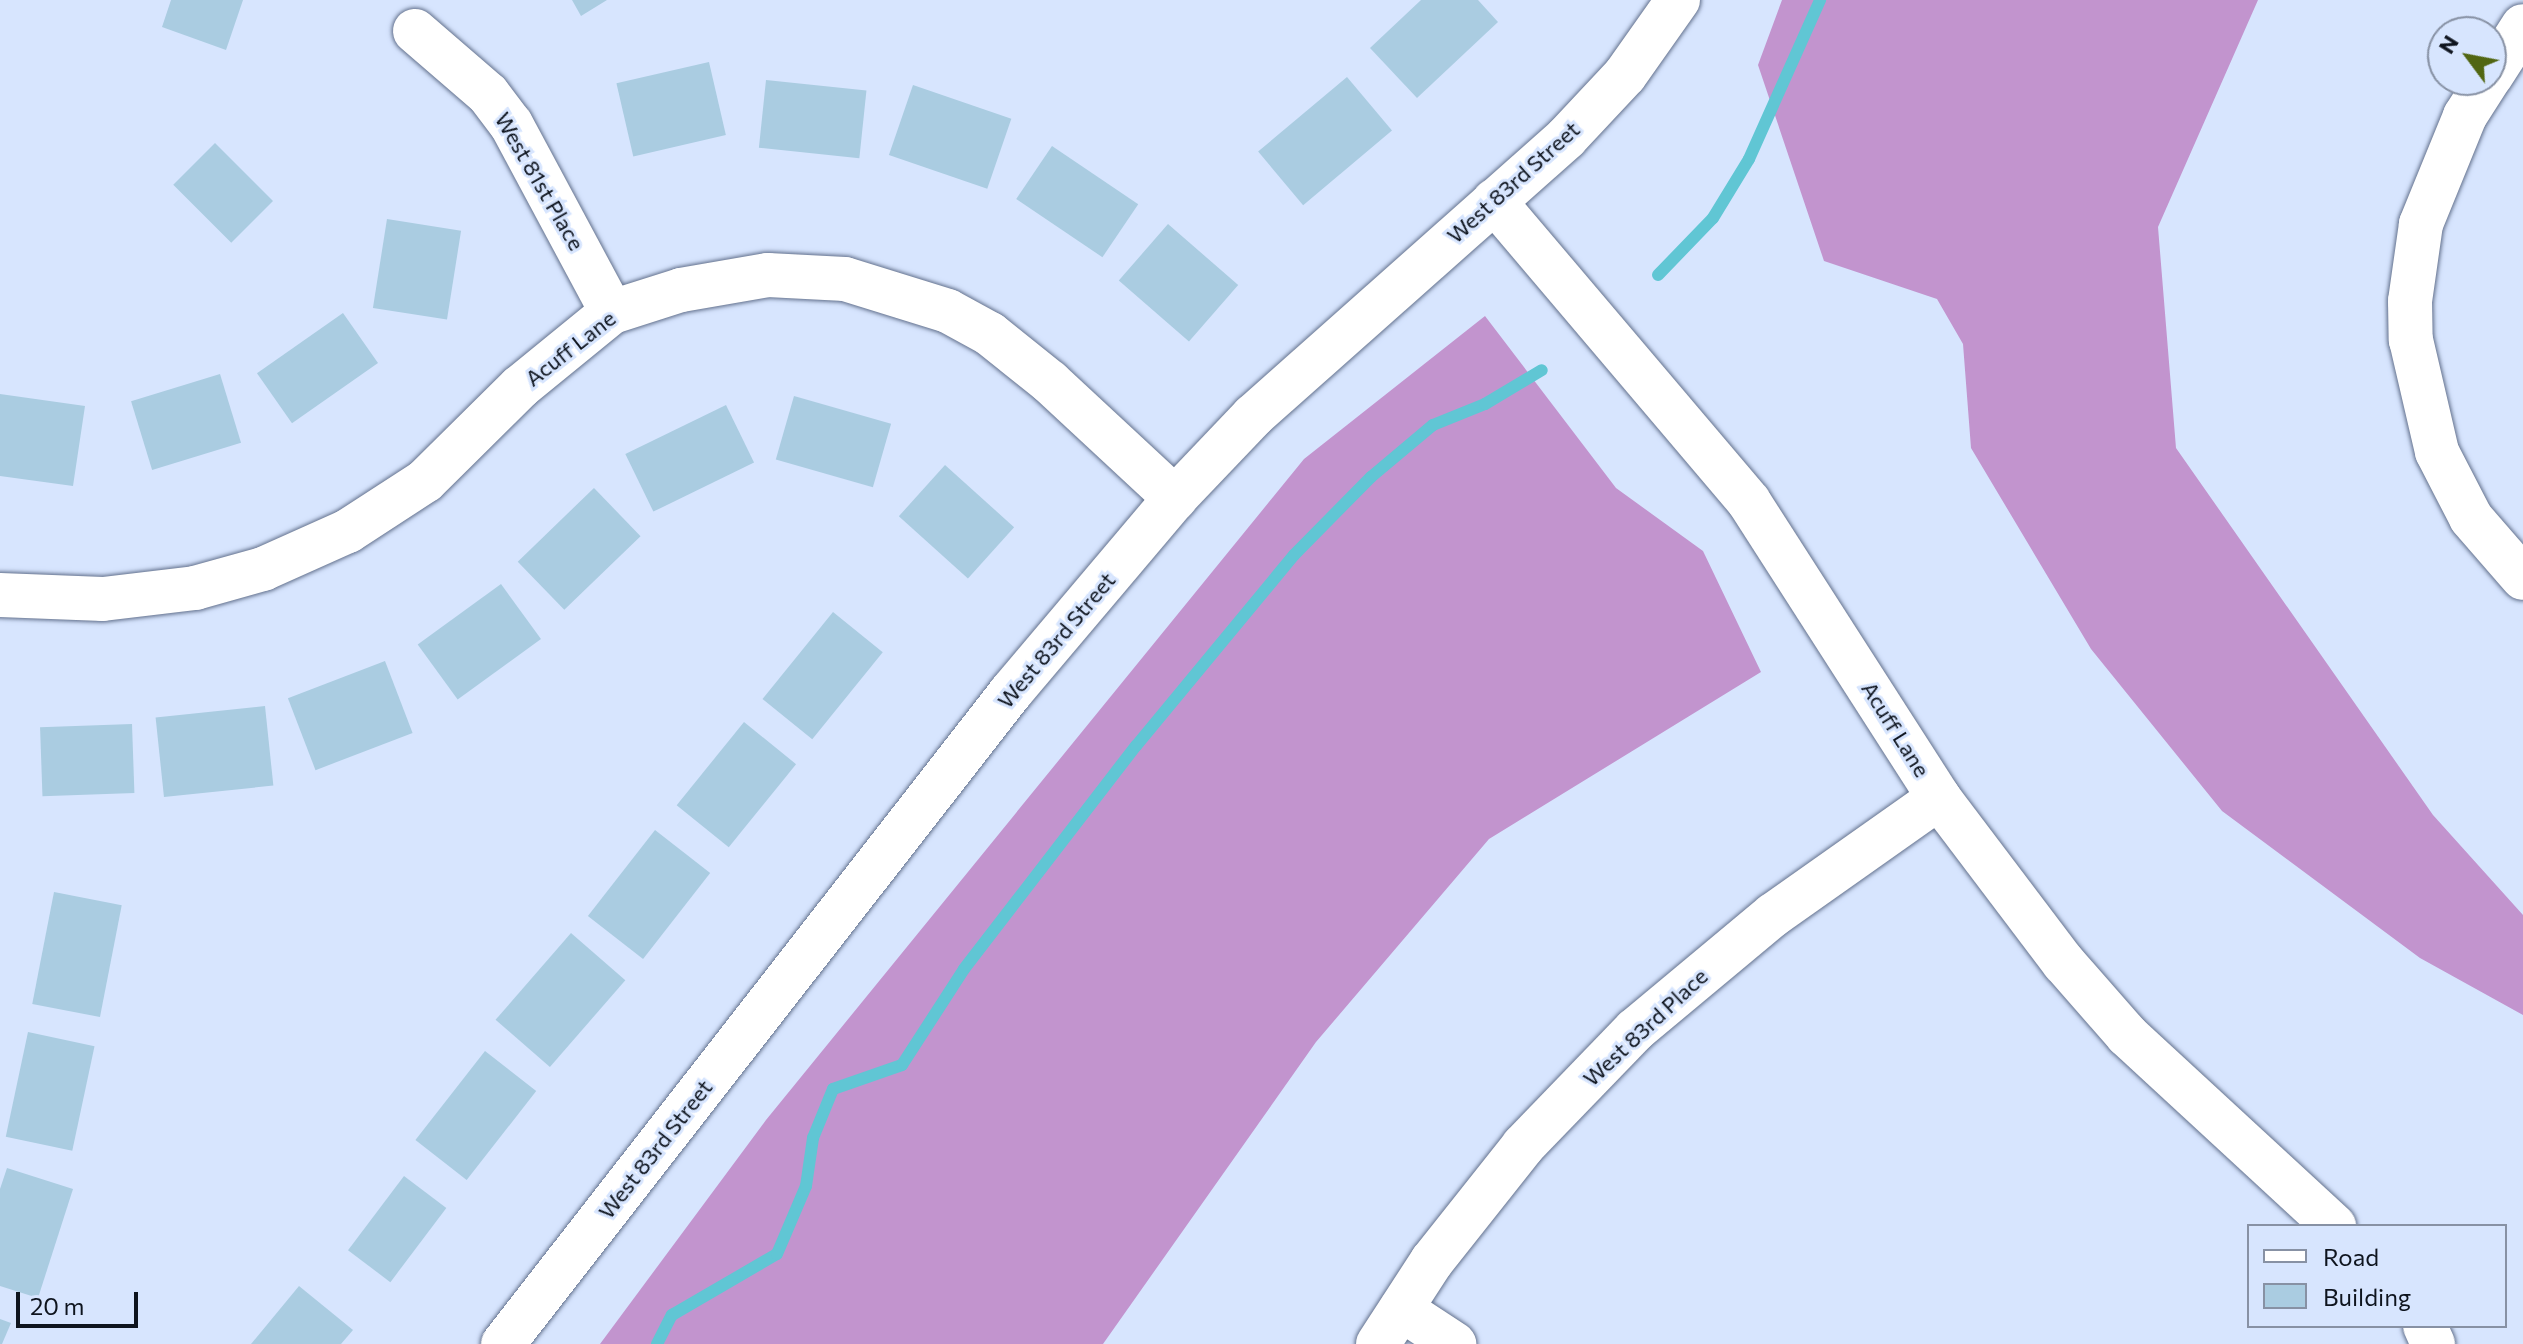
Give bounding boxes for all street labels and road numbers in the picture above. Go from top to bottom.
street label: West 81st Place [490,107,590,255]
street label: West 83rd Street [1441,116,1585,248]
street label: Acuff Lane [520,305,620,391]
street label: West 83rd Street [992,567,1120,713]
street label: Acuff Lane [1856,677,1936,781]
street label: West 83rd Place [1577,963,1713,1091]
street label: West 83rd Street [593,1074,717,1224]

